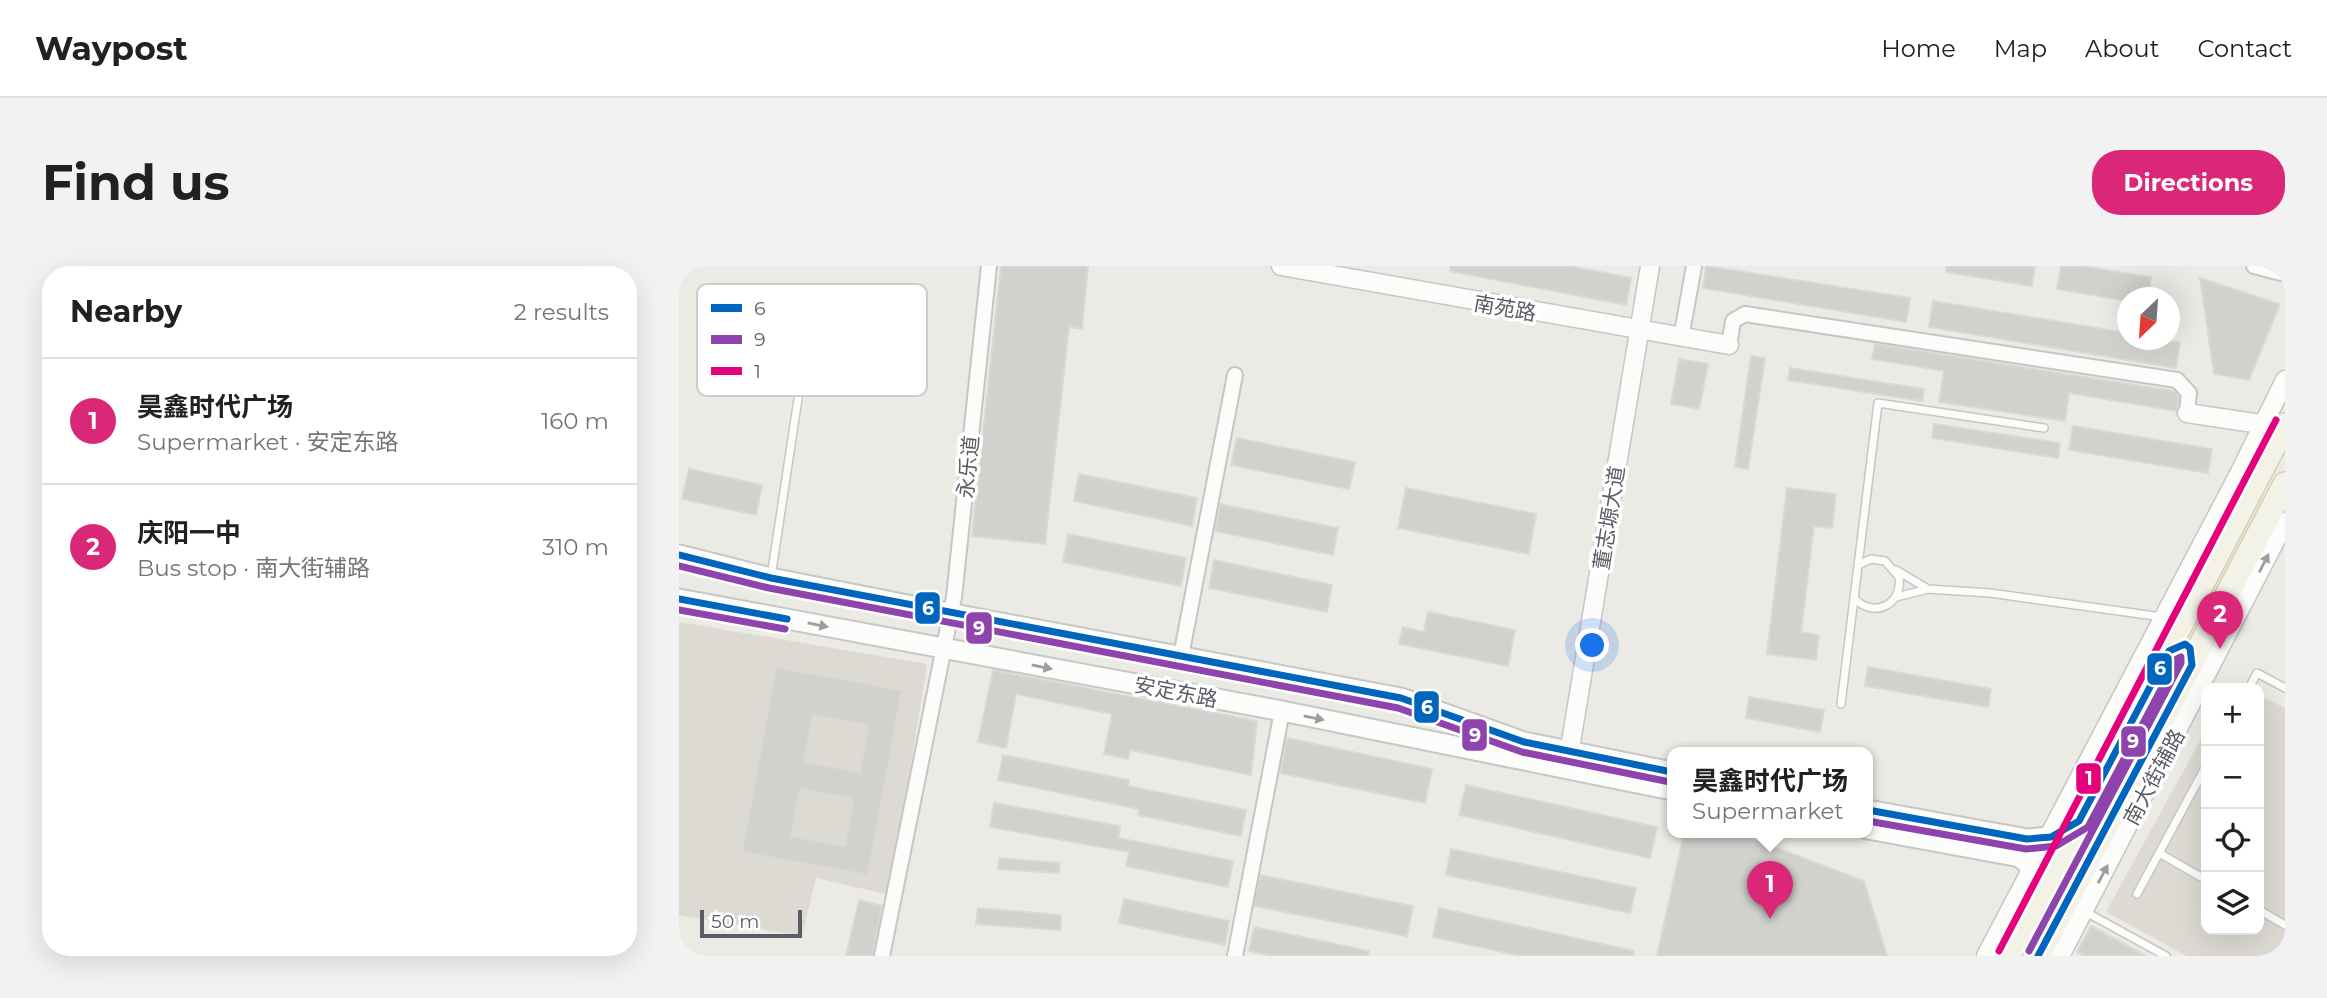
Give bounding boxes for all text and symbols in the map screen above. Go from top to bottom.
text: Waypost [35,28,188,68]
text: Home [1881,34,1956,63]
text: Map [1994,34,2047,63]
text: About [2085,34,2159,63]
text: Contact [2197,34,2292,63]
button: Directions [2092,150,2285,215]
text: Find us [42,153,230,212]
legend [697,284,927,396]
north arrow [2117,287,2180,350]
street label: 南苑路 [1472,290,1538,326]
text: Nearby [70,293,182,330]
text: 6 [754,297,766,320]
text: 2 results [514,298,609,326]
text: 9 [754,328,766,351]
text: 1 [754,360,761,383]
text: 昊鑫时代广场 [137,391,293,423]
text: 1 [88,407,98,435]
text: 160 m [541,407,609,435]
text: Supermarket · 安定东路 [137,428,399,456]
street label: 永乐道 [952,434,984,500]
street label: 董志塬大道 [1588,464,1630,572]
text: 庆阳一中 [137,517,241,549]
text: 2 [86,533,100,561]
text: 310 m [542,533,609,561]
one-way arrow [2259,553,2270,573]
text: Bus stop · 南大街辅路 [137,554,370,582]
line badge: 6 [914,591,941,625]
pin: 2 [2197,591,2243,649]
text: 6 [922,597,934,620]
line badge: 9 [965,611,993,645]
text: 9 [973,617,985,640]
one-way arrow [807,619,829,630]
your location [1575,628,1609,662]
line badge: 6 [2146,652,2173,686]
text: 6 [2154,657,2166,680]
one-way arrow [1031,661,1053,672]
street label: 安定东路 [1132,672,1220,712]
map controls [2201,683,2264,935]
button: + [2201,683,2264,746]
line badge: 6 [1413,690,1440,724]
text: 6 [1421,696,1433,719]
one-way arrow [1303,712,1325,723]
line badge: 9 [1461,718,1488,752]
text: 9 [1469,724,1481,747]
street label: 南大街辅路 [2118,725,2190,829]
line badge: 9 [2120,725,2147,758]
text: 9 [2127,730,2139,753]
button: − [2201,746,2264,809]
popup [1667,747,1873,838]
line badge: 1 [2075,762,2102,795]
text: 昊鑫时代广场 [1692,765,1848,797]
text: 1 [2085,767,2093,790]
text: Supermarket [1692,797,1844,825]
button: locate [2201,809,2264,872]
pin: 1 [1747,861,1793,919]
one-way arrow [2097,864,2109,884]
button: layers [2201,872,2264,935]
scale bar [700,907,801,939]
text: 50 m [711,910,759,933]

